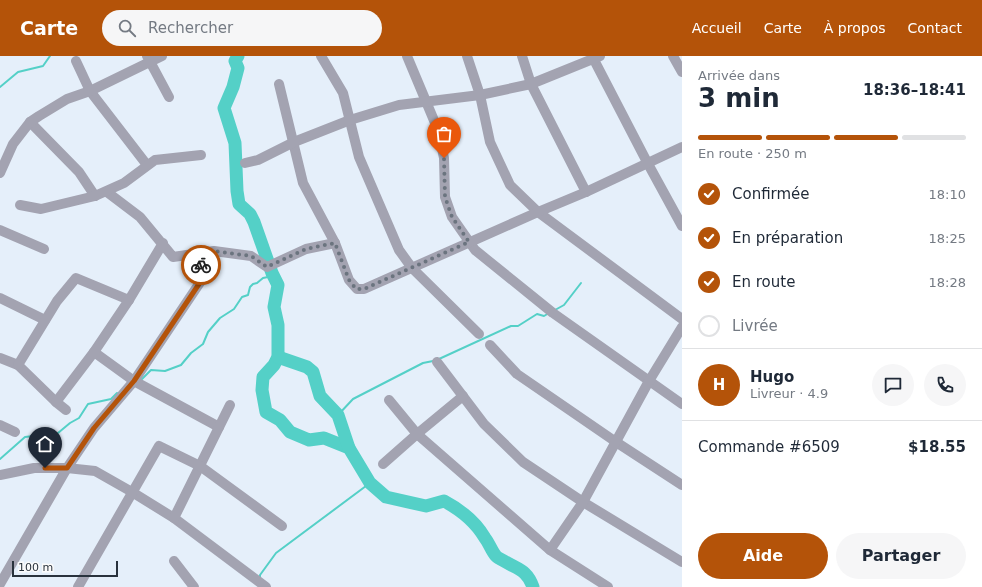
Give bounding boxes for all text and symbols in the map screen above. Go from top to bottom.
search box [102,10,382,46]
text: Carte [20,17,78,39]
icon: search [116,17,138,39]
text: Rechercher [148,19,233,37]
text: Accueil [692,20,742,36]
text: Carte [764,20,802,36]
text: À propos [824,20,886,36]
text: Contact [908,20,962,36]
text: Arrivée dans [698,68,780,83]
text: 18:36–18:41 [863,81,966,99]
text: 3 min [698,83,780,113]
pin [427,117,461,158]
icon: bag [433,123,455,145]
text: En route · 250 m [698,146,807,161]
icon: check [698,183,720,205]
text: Confirmée [732,185,810,203]
text: 18:10 [929,187,966,202]
icon: check [698,227,720,249]
text: En préparation [732,229,843,247]
text: 18:25 [929,231,966,246]
courier [181,245,221,285]
icon: bike [190,254,212,276]
icon: check [698,271,720,293]
text: En route [732,273,795,291]
text: 18:28 [929,275,966,290]
text: Livrée [732,317,778,335]
button: chat [872,364,914,406]
button: phone [924,364,966,406]
text: Hugo [750,368,794,386]
text: H [713,376,725,394]
text: Livreur · 4.9 [750,386,828,401]
pin [28,427,62,468]
icon: home [34,433,56,455]
text: Commande #6509 [698,438,840,456]
text: $18.55 [908,438,966,456]
button: Aide [698,533,828,579]
button: Partager [836,533,966,579]
scale bar [12,559,118,578]
text: 100 m [18,561,53,574]

